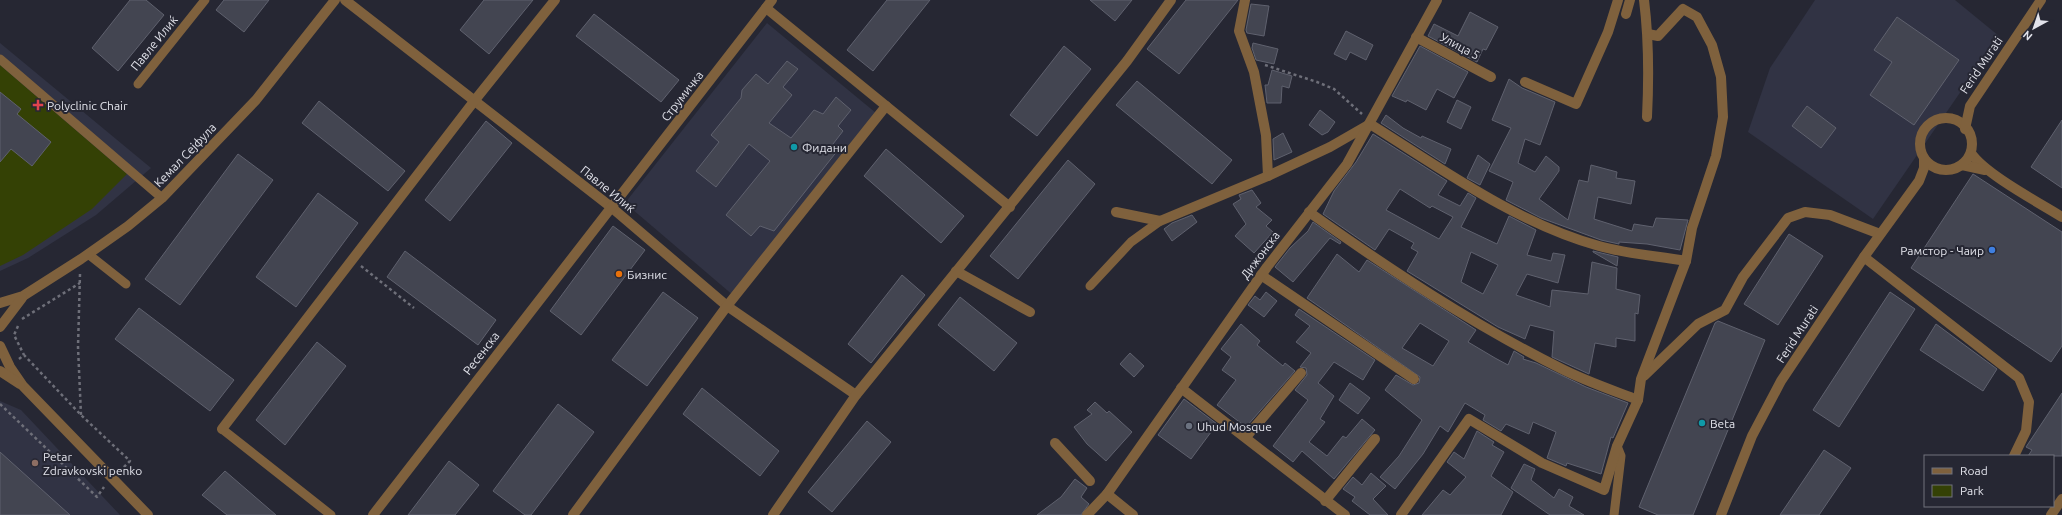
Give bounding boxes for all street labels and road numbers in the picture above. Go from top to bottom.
street label: Павле Илиќ [128,13,180,73]
street label: Улица 5 [1438,30,1482,62]
street label: Ferid Murati [1957,34,2005,96]
street label: Струмичка [658,68,706,124]
street label: Кемал Сејфула [151,121,219,189]
street label: Павле Илиќ [578,163,638,215]
street label: Дижонска [1238,229,1282,281]
street label: Ferid Murati [1774,303,1820,365]
street label: Ресенска [460,329,502,377]

